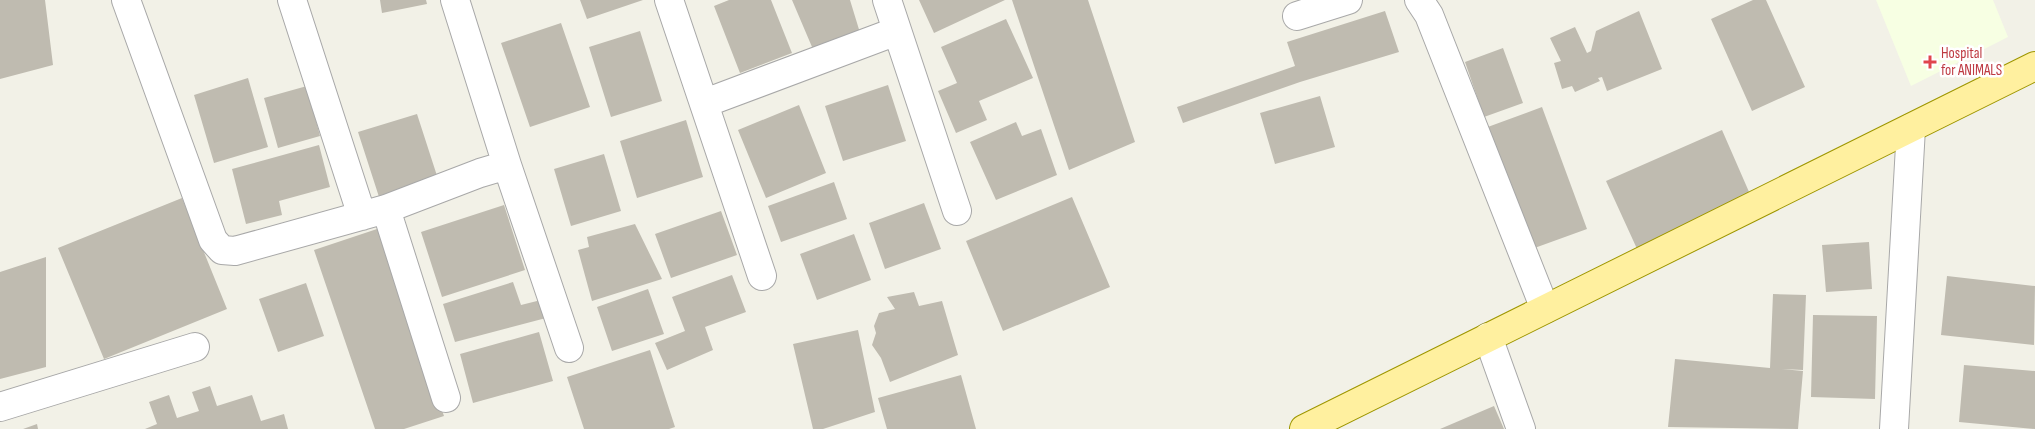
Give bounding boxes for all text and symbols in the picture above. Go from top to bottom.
place label: Hospital for ANIMALS [1941,44,2002,80]
marker: Hospital for ANIMALS [1923,55,1937,69]

